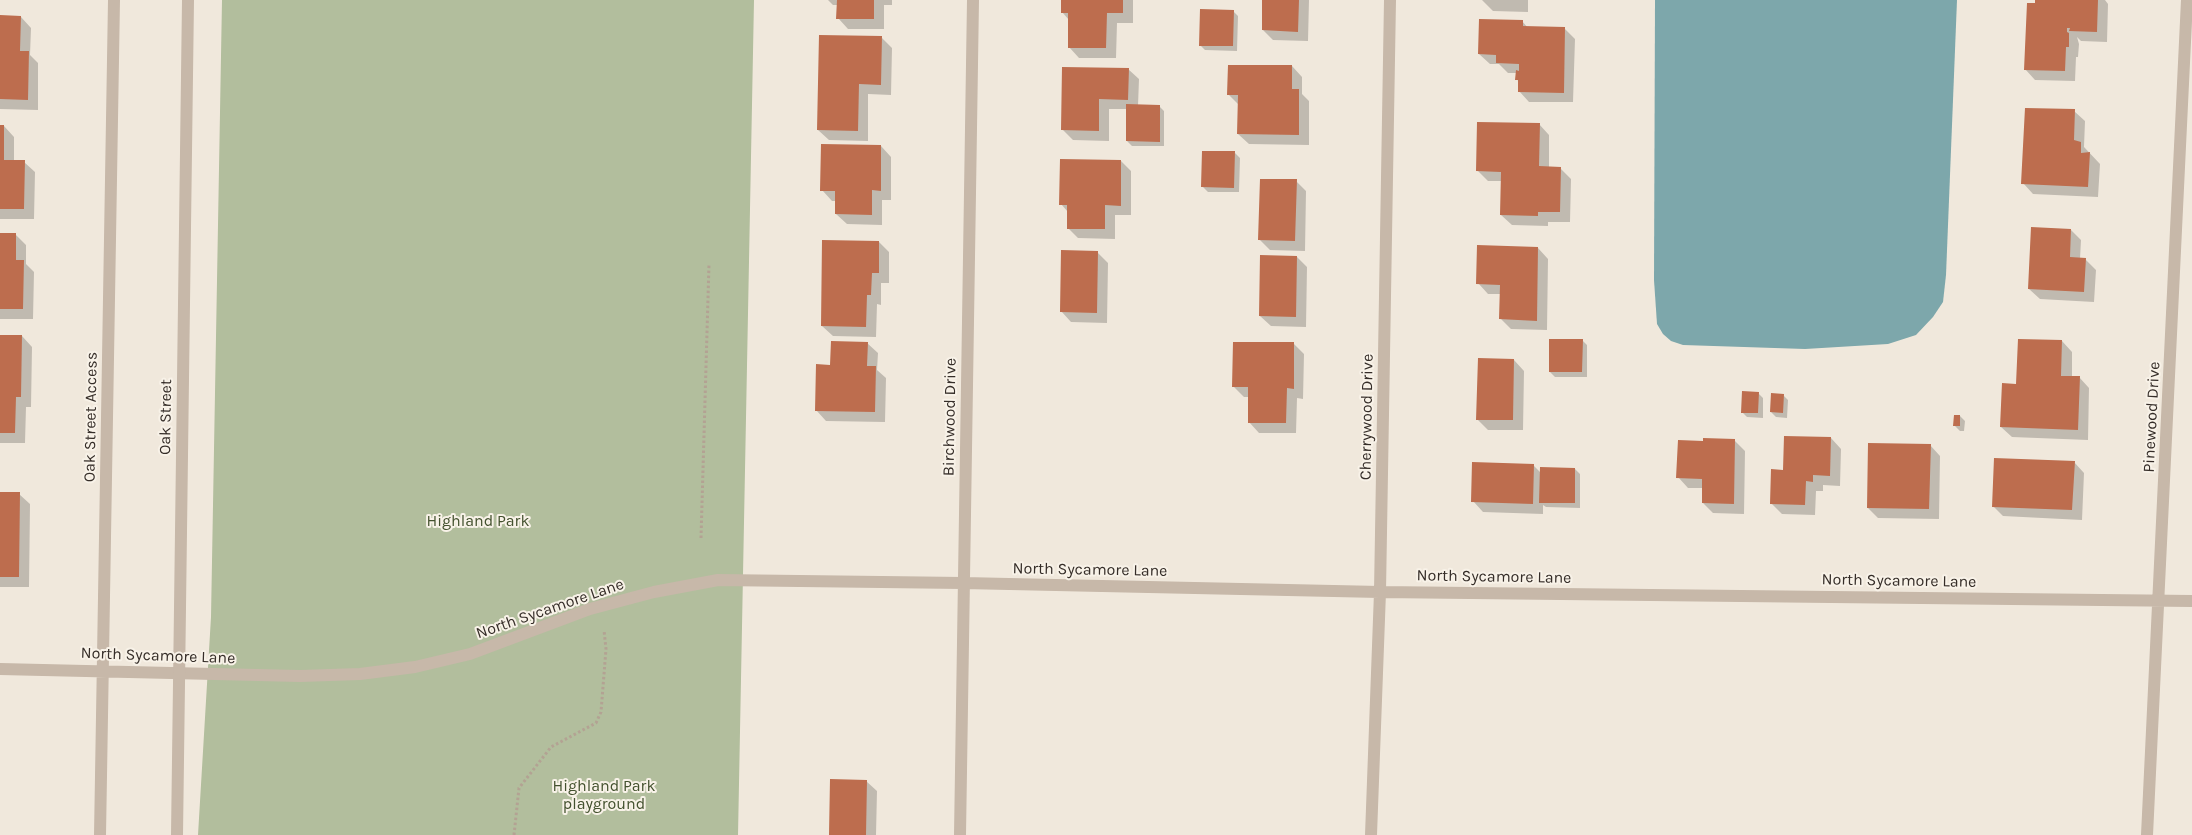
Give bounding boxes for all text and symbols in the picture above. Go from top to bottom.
street label: Oak Street Access [80,352,102,482]
street label: Cherrywood Drive [1356,354,1378,480]
street label: Birchwood Drive [939,358,961,476]
street label: Pinewood Drive [2140,361,2164,473]
street label: Oak Street [156,379,176,455]
park label: Highland Park [427,511,529,531]
street label: North Sycamore Lane [1012,559,1168,581]
street label: North Sycamore Lane [1416,566,1572,588]
street label: North Sycamore Lane [1821,570,1977,592]
street label: North Sycamore Lane [474,575,626,643]
street label: North Sycamore Lane [80,644,236,668]
park label: Highland Park playground [553,776,655,814]

